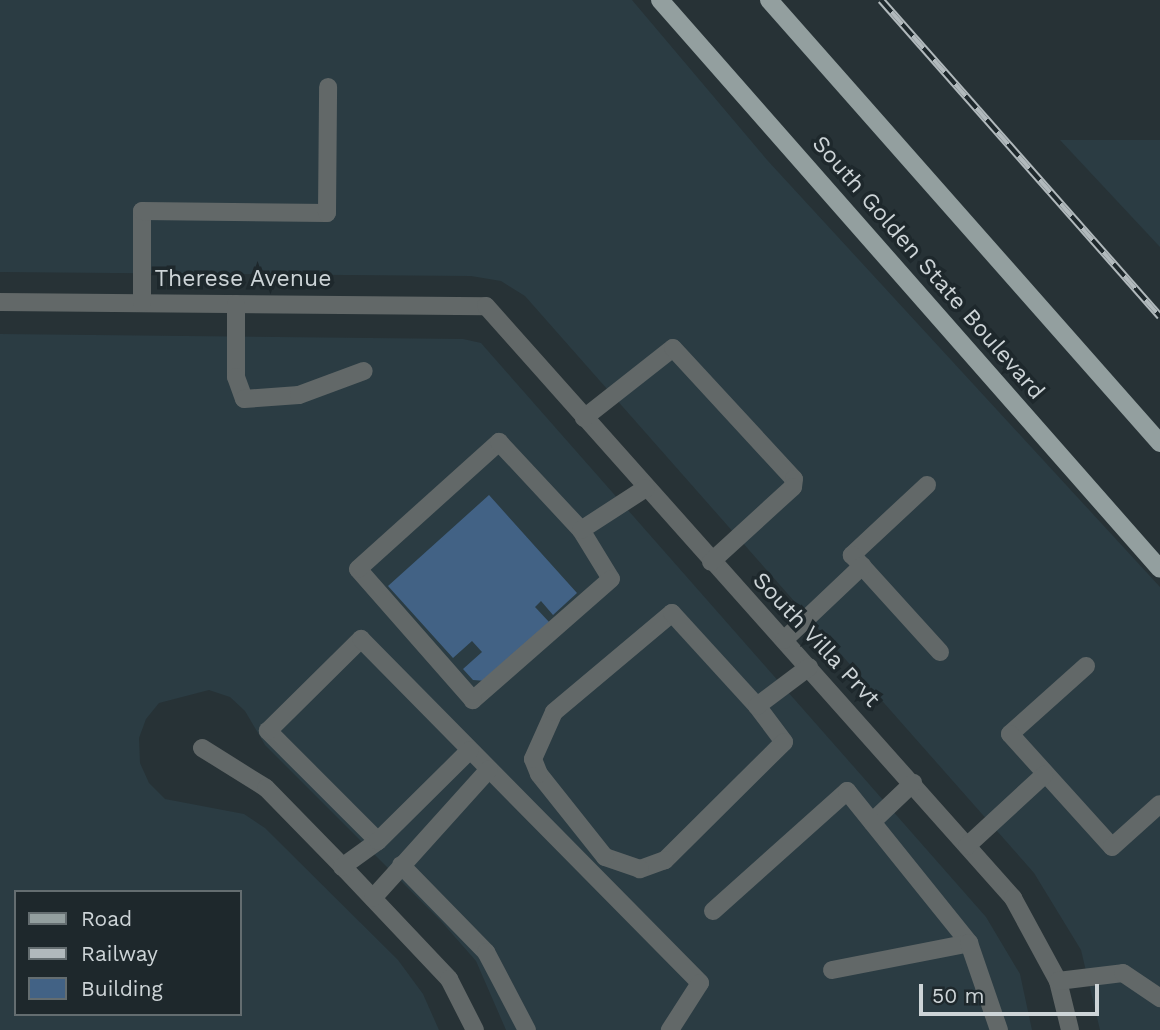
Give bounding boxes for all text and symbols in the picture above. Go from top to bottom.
street label: South Golden State Boulevard [806,130,1050,406]
street label: Therese Avenue [154,265,332,293]
street label: South Villa Prvt [746,566,886,714]
legend [14,890,242,1016]
text: Road [81,906,132,931]
text: Railway [81,941,158,966]
scale bar [922,970,1102,1014]
text: Building [81,976,163,1001]
text: 50 m [932,983,984,1008]

